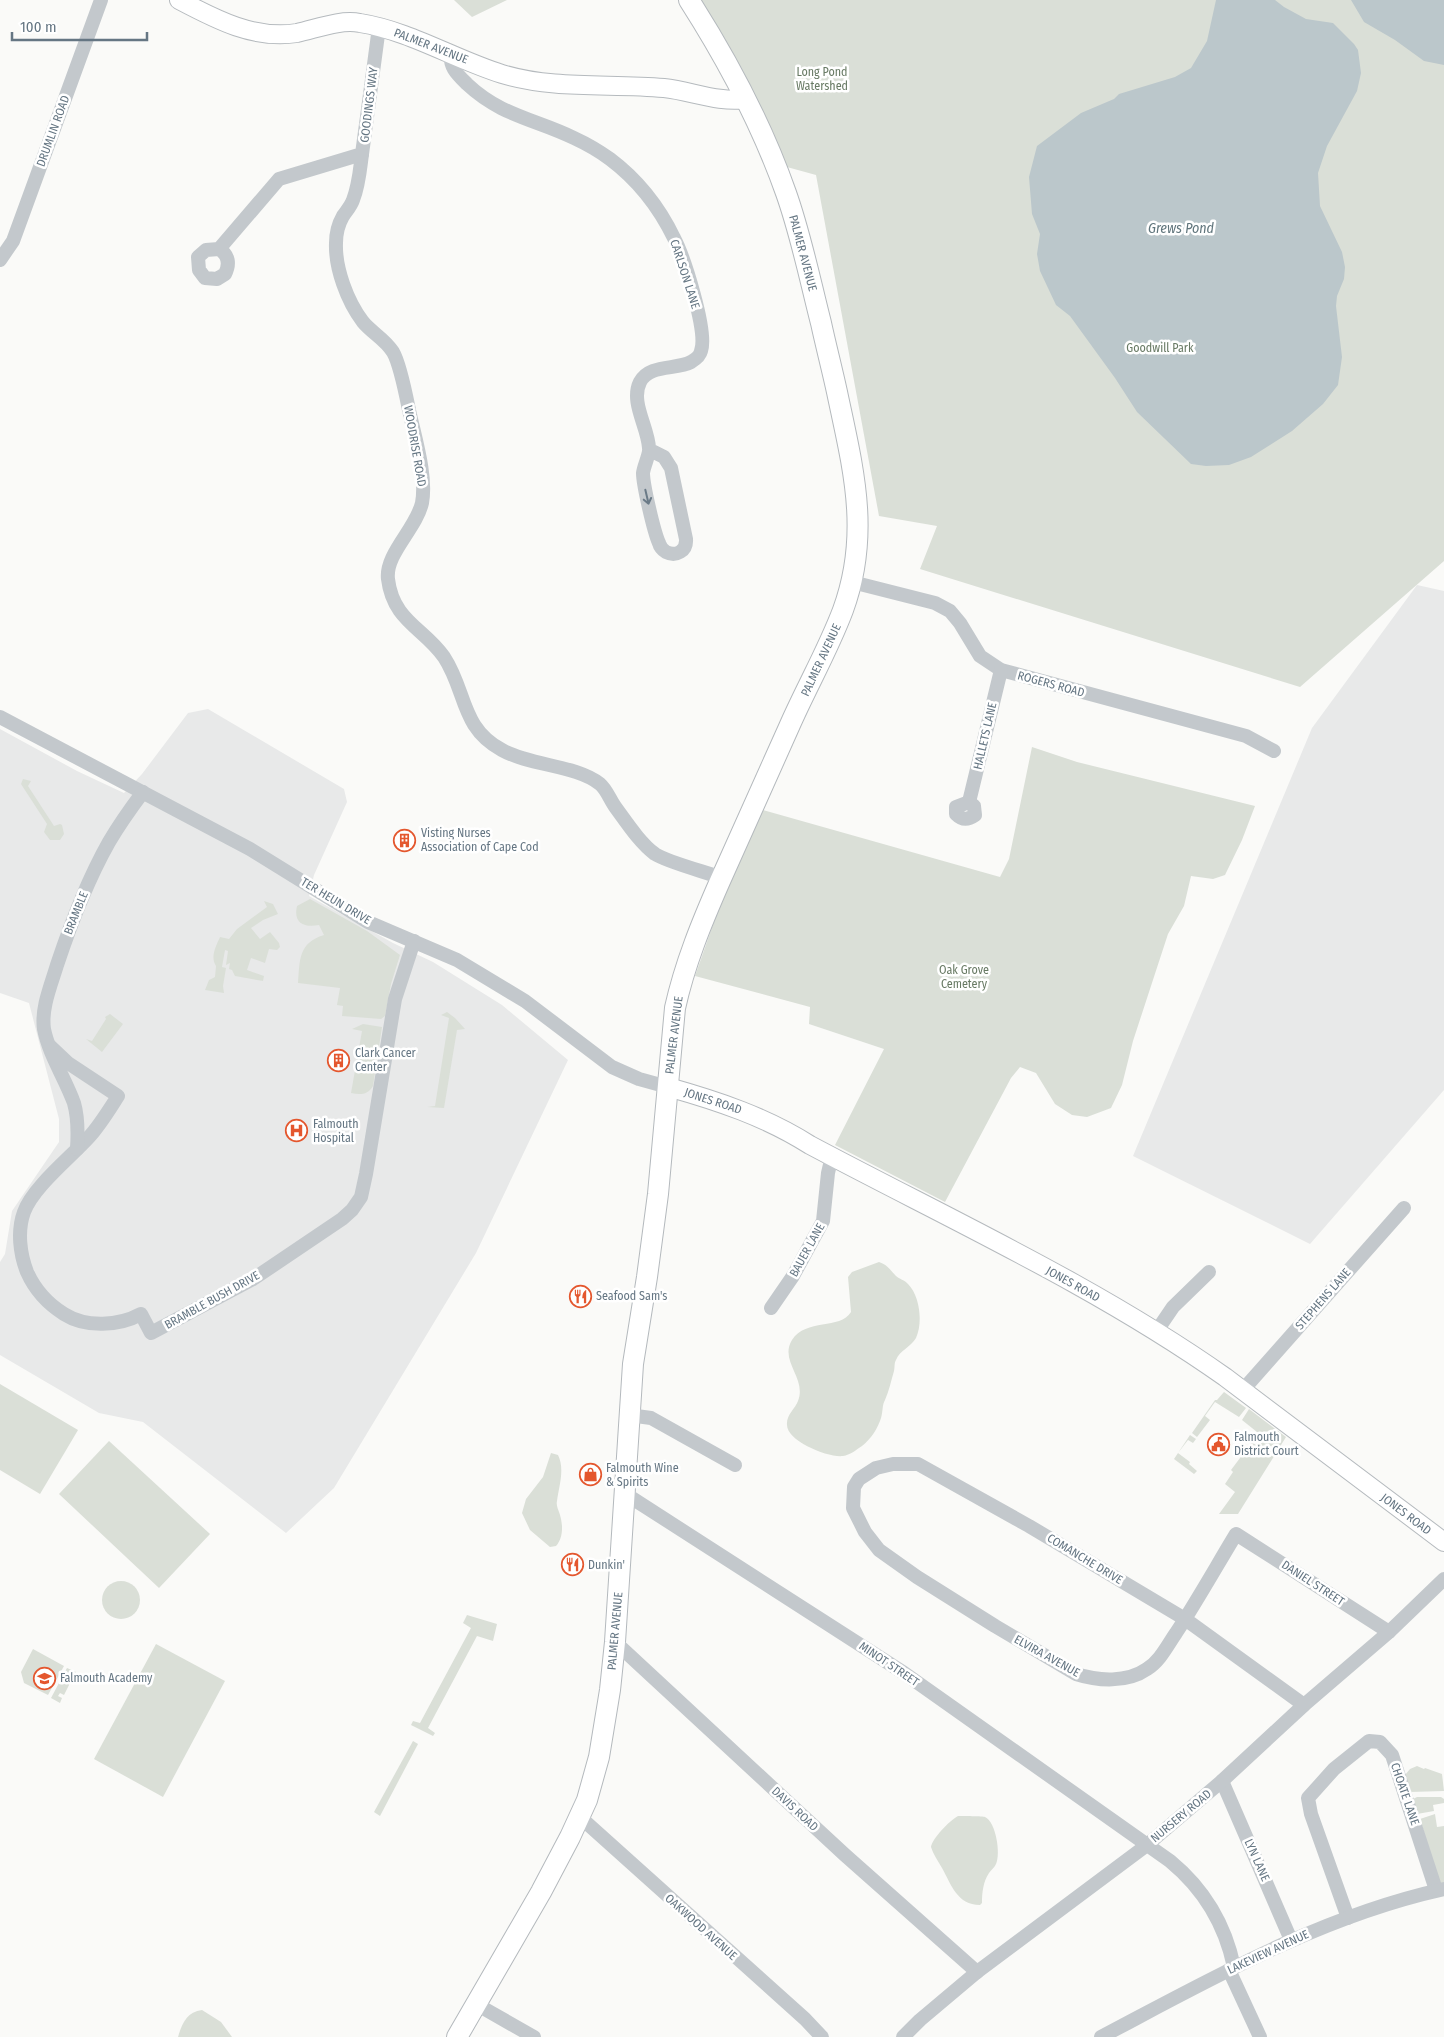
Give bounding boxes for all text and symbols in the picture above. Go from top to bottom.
scale bar [12,10,148,42]
text: 100 m [20,18,57,36]
street label: PALMER AVENUE [392,25,470,67]
park label: Long Pond Watershed [796,65,848,93]
street label: GOODINGS WAY [357,67,381,143]
street label: DRUMLIN ROAD [34,93,72,169]
street label: PALMER AVENUE [786,213,820,293]
water label: Grews Pond [1148,220,1215,237]
street label: CARLSON LANE [667,237,703,311]
park label: Goodwill Park [1126,341,1194,355]
street label: WOODRISE ROAD [401,404,429,488]
one-way arrow [643,488,653,504]
street label: PALMER AVENUE [798,621,844,699]
street label: ROGERS ROAD [1016,668,1086,700]
street label: HALLETS LANE [970,701,1000,771]
place label: Visting Nurses Association of Cape Cod [421,826,539,854]
building icon: Visting Nurses Association of Cape Cod [393,828,417,852]
street label: TER HEUN DRIVE [299,875,374,928]
street label: BRAMBLE [61,889,91,937]
park label: Oak Grove Cemetery [939,963,989,991]
street label: PALMER AVENUE [662,995,686,1075]
place label: Clark Cancer Center [355,1046,417,1074]
building icon: Clark Cancer Center [327,1048,351,1072]
street label: JONES ROAD [683,1085,743,1117]
place label: Falmouth Hospital [313,1117,359,1145]
hospital icon: Falmouth Hospital [285,1119,309,1143]
street label: BAUER LANE [787,1220,828,1279]
street label: JONES ROAD [1044,1263,1102,1305]
street label: STEPHENS LANE [1293,1265,1354,1333]
street label: BRAMBLE BUSH DRIVE [162,1268,262,1332]
restaurant icon: Seafood Sam's [568,1284,592,1308]
place label: Seafood Sam's [596,1289,667,1303]
place label: Falmouth District Court [1234,1430,1299,1458]
public building icon: Falmouth District Court [1206,1432,1230,1456]
place label: Falmouth Wine & Spirits [606,1461,679,1489]
shop icon: Falmouth Wine & Spirits [578,1463,602,1487]
street label: JONES ROAD [1378,1491,1434,1538]
street label: COMANCHE DRIVE [1045,1531,1126,1587]
restaurant icon: Dunkin' [560,1553,584,1577]
place label: Dunkin' [588,1558,625,1572]
street label: DANIEL STREET [1279,1558,1347,1609]
street label: PALMER AVENUE [605,1591,625,1671]
street label: ELVIRA AVENUE [1012,1632,1083,1680]
street label: MINOT STREET [856,1639,922,1689]
school or university icon: Falmouth Academy [32,1666,56,1690]
place label: Falmouth Academy [60,1671,153,1685]
street label: CHOATE LANE [1388,1761,1422,1827]
street label: DAVIS ROAD [769,1784,821,1834]
street label: NURSERY ROAD [1148,1787,1214,1845]
street label: LYN LANE [1241,1837,1273,1884]
street label: OAKWOOD AVENUE [662,1891,740,1963]
street label: LAKEVIEW AVENUE [1225,1927,1311,1977]

